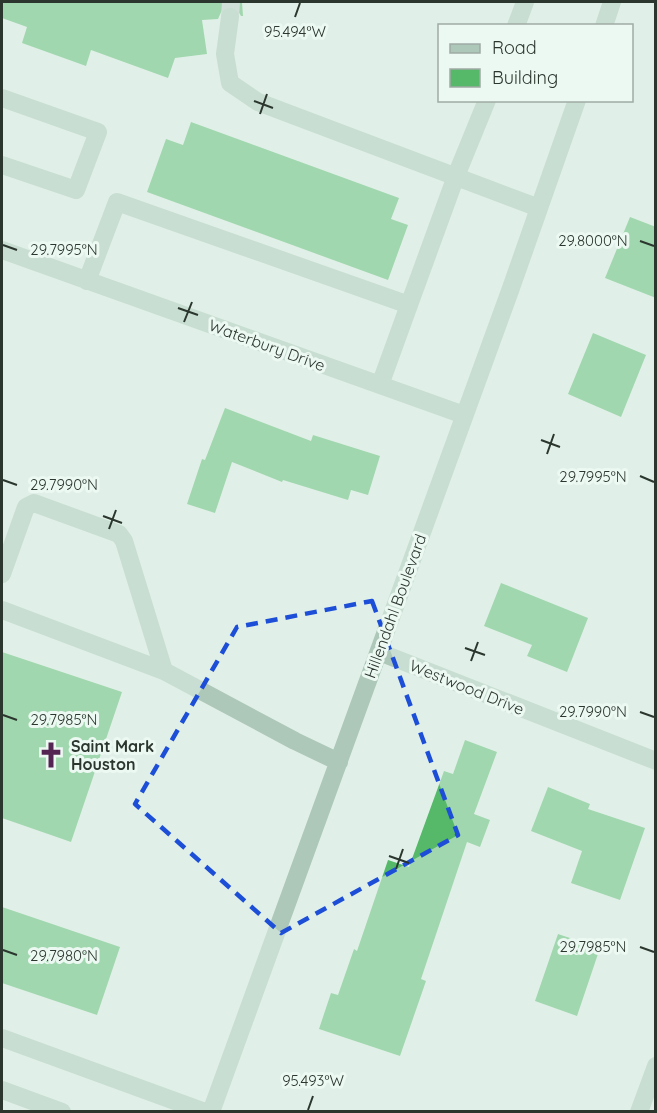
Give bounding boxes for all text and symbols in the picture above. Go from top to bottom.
text: 95.494°W [264,22,326,41]
legend [438,24,633,102]
text: Road [492,36,537,59]
text: Building [492,66,558,89]
text: 29.8000°N [558,231,628,250]
text: 29.7995°N [30,240,98,259]
street label: Waterbury Drive [206,315,328,375]
text: 29.7995°N [559,467,627,486]
text: 29.7990°N [30,475,98,494]
street label: Hillendahl Boulevard [360,531,430,681]
street label: Westwood Drive [407,655,527,719]
text: 29.7990°N [559,702,627,721]
text: 29.7985°N [30,710,98,729]
place label: Saint Mark Houston [71,736,154,774]
church icon: Saint Mark Houston [36,740,66,770]
text: 29.7985°N [559,937,627,956]
text: 29.7980°N [30,946,98,965]
text: 95.493°W [282,1071,344,1090]

